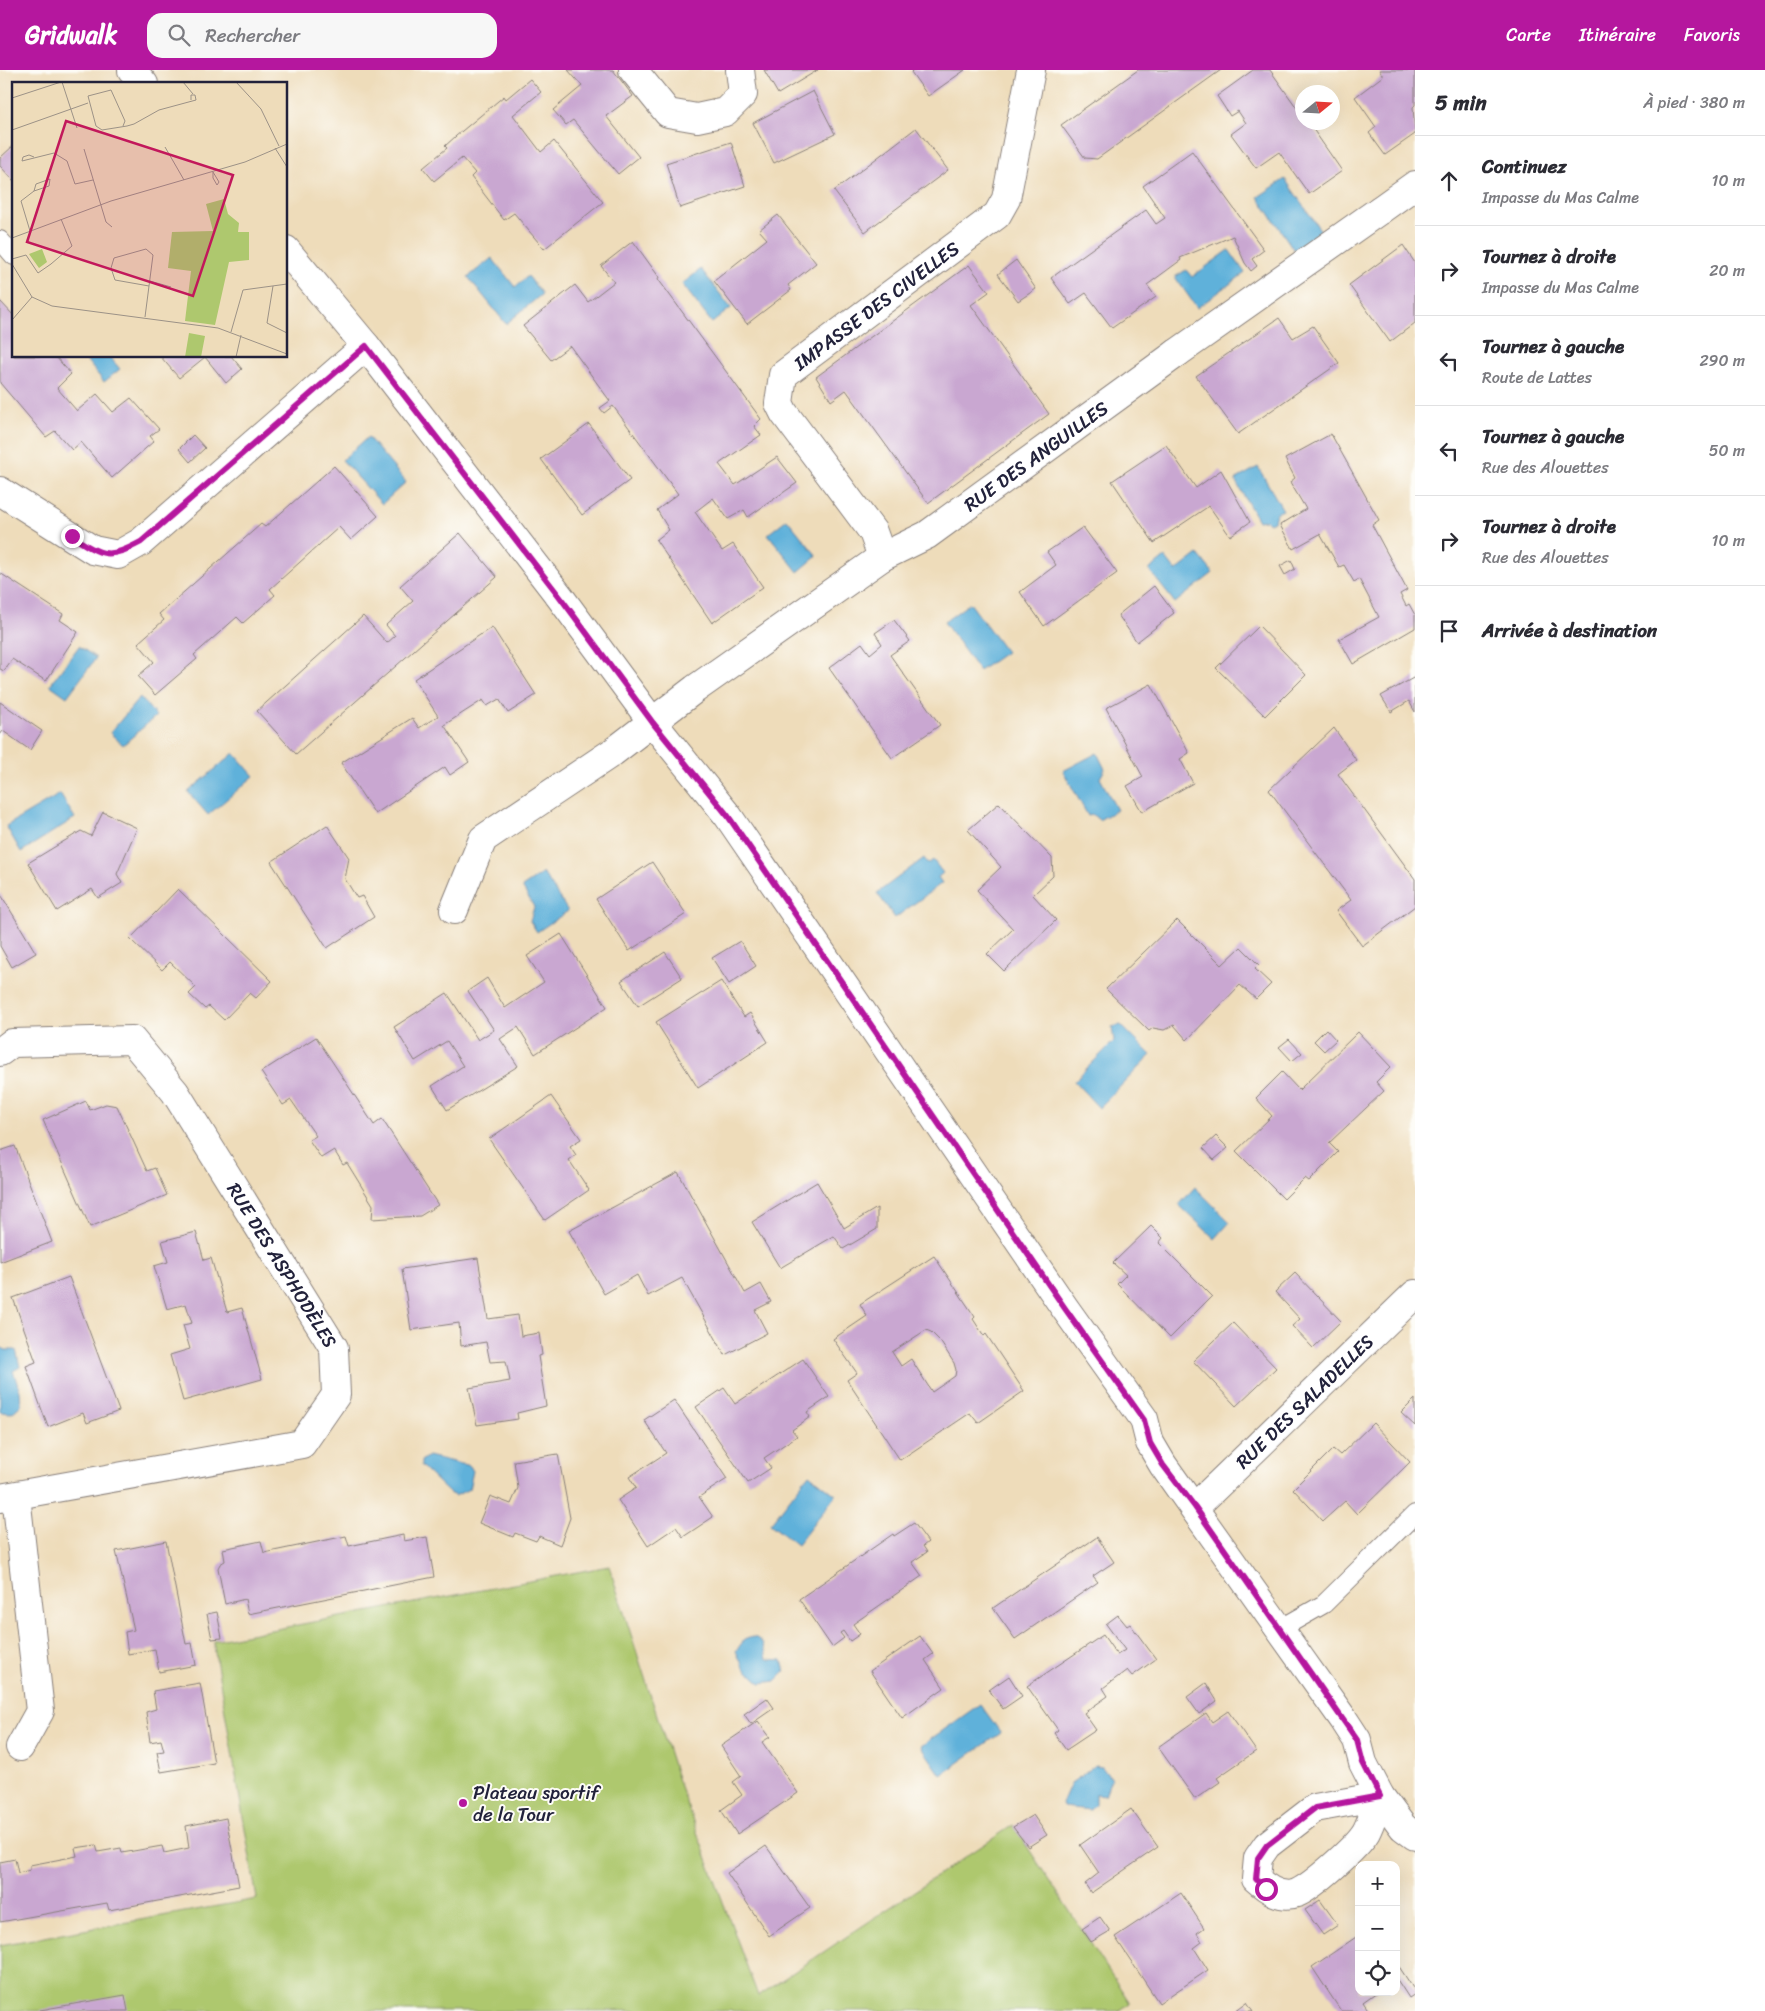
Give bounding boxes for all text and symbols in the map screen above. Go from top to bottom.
search box [147,13,497,58]
text: Gridwalk [25,14,117,56]
text: Rechercher [205,19,300,52]
text: Carte [1506,19,1551,51]
text: Itinéraire [1579,19,1656,51]
text: Favoris [1684,19,1740,51]
icon: search [165,21,193,49]
inset map [12,82,288,358]
text: 5 min [1435,84,1487,122]
north arrow [1295,85,1340,130]
text: À pied · 380 m [1643,88,1745,117]
text: Continuez [1482,150,1567,183]
text: 10 m [1712,166,1745,195]
icon: ahead [1435,167,1463,195]
text: Impasse du Mas Calme [1482,183,1639,212]
street label: IMPASSE DES CIVELLES [785,232,967,380]
text: Tournez à droite [1482,240,1616,273]
text: 20 m [1709,256,1745,285]
icon: right [1435,257,1463,285]
text: Impasse du Mas Calme [1482,273,1639,302]
text: Tournez à gauche [1482,330,1624,363]
text: 290 m [1699,346,1745,375]
icon: left [1435,347,1463,375]
text: Route de Lattes [1482,363,1592,392]
street label: RUE DES ANGUILLES [957,392,1116,520]
text: Tournez à gauche [1482,420,1624,453]
text: 50 m [1709,436,1745,465]
icon: left [1435,437,1463,465]
text: Rue des Alouettes [1482,453,1609,482]
text: Tournez à droite [1482,510,1616,543]
route end [61,525,84,548]
text: 10 m [1712,526,1745,555]
icon: right [1435,527,1463,555]
text: Rue des Alouettes [1482,543,1609,572]
text: Arrivée à destination [1482,614,1657,647]
icon: arrive [1435,617,1463,645]
street label: RUE DES ASPHODÈLES [218,1176,346,1354]
street label: RUE DES SALADELLES [1228,1326,1382,1477]
place label: Plateau sportif de la Tour [473,1776,601,1831]
marker: Plateau sportif de la Tour [457,1797,469,1809]
map controls [1355,1861,1400,1996]
button: + [1355,1861,1400,1906]
route start [1255,1878,1278,1901]
button: − [1355,1906,1400,1951]
button: locate [1355,1951,1400,1996]

